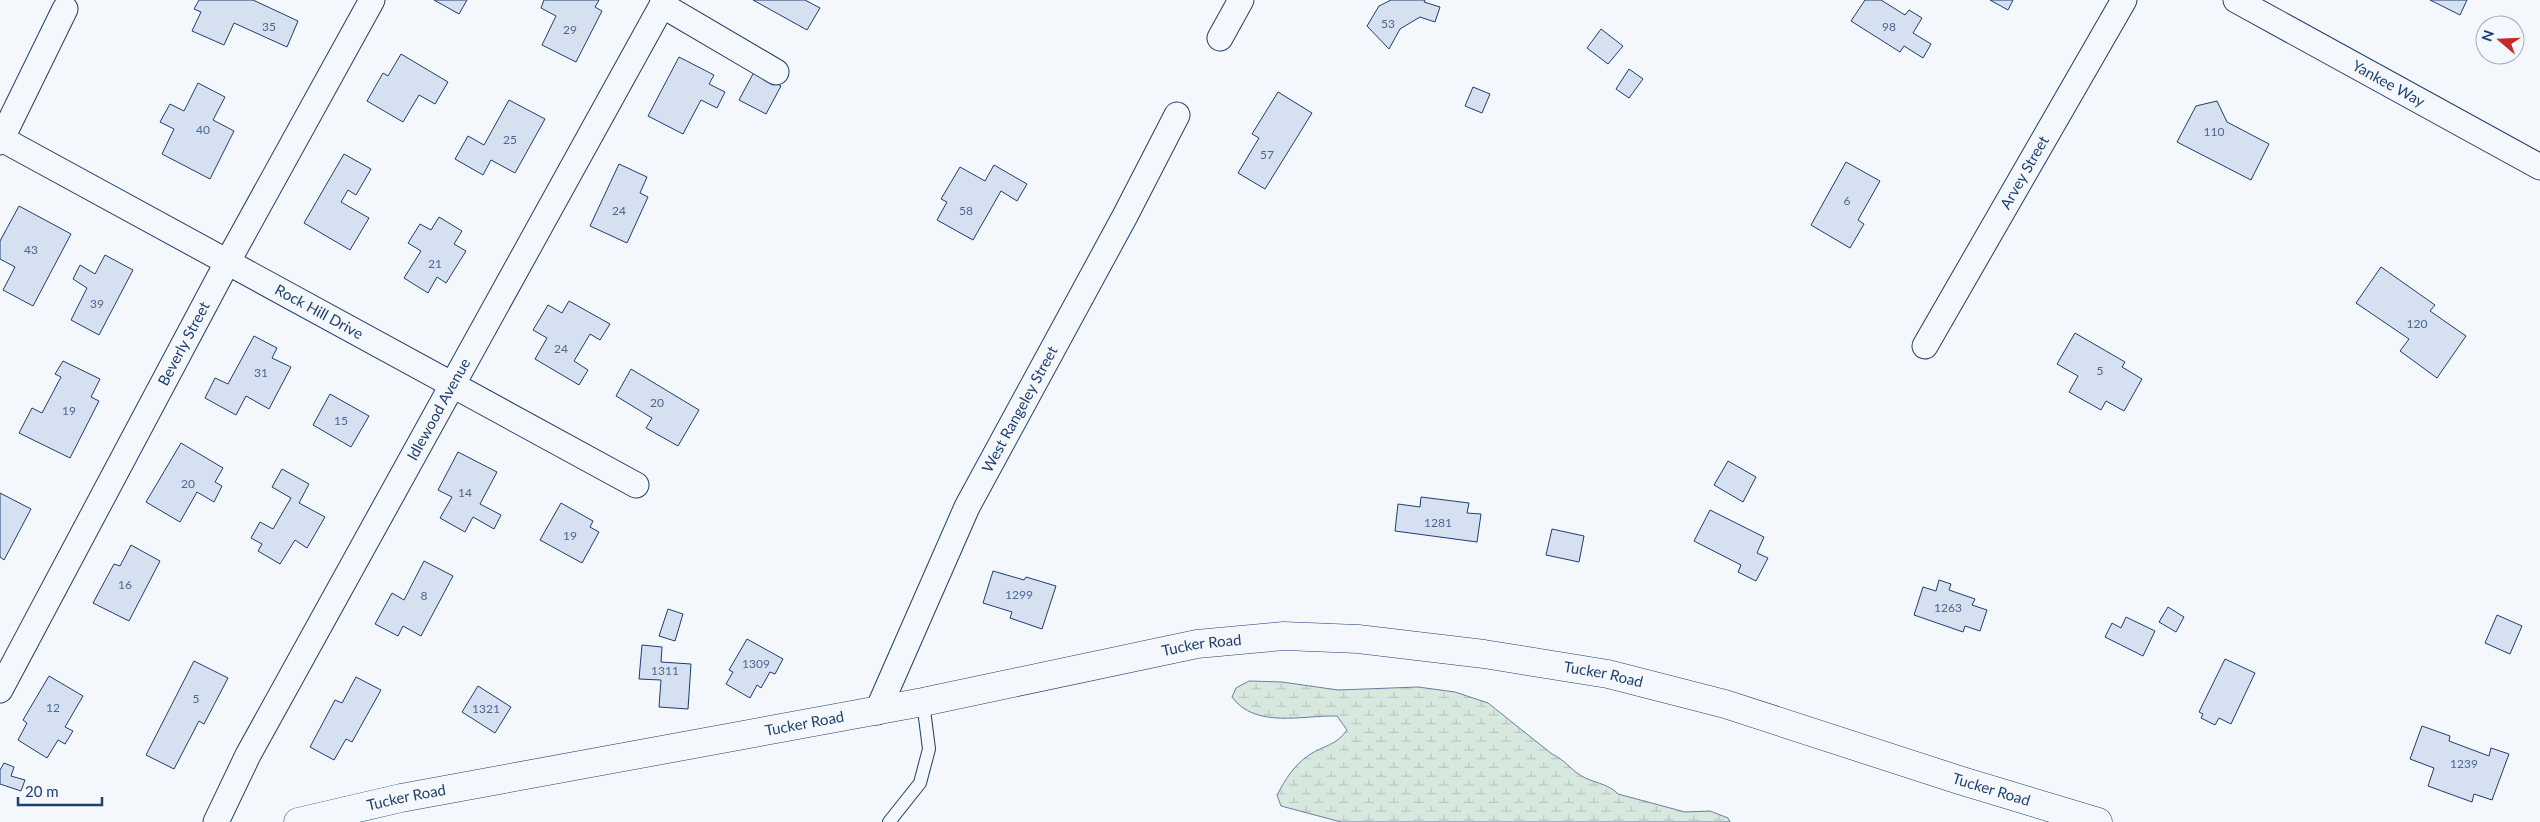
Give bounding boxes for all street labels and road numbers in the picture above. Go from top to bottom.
street label: Yankee Way [2350,56,2429,110]
street label: Arvey Street [1996,132,2052,212]
street label: Rock Hill Drive [272,280,367,342]
street label: Beverly Street [153,298,213,388]
street label: West Rangeley Street [978,342,1061,475]
street label: Idlewood Avenue [403,355,473,463]
street label: Tucker Road [1160,630,1242,659]
street label: Tucker Road [1563,657,1645,691]
street label: Tucker Road [763,707,845,739]
street label: Tucker Road [1950,768,2033,809]
street label: Tucker Road [365,780,447,814]

